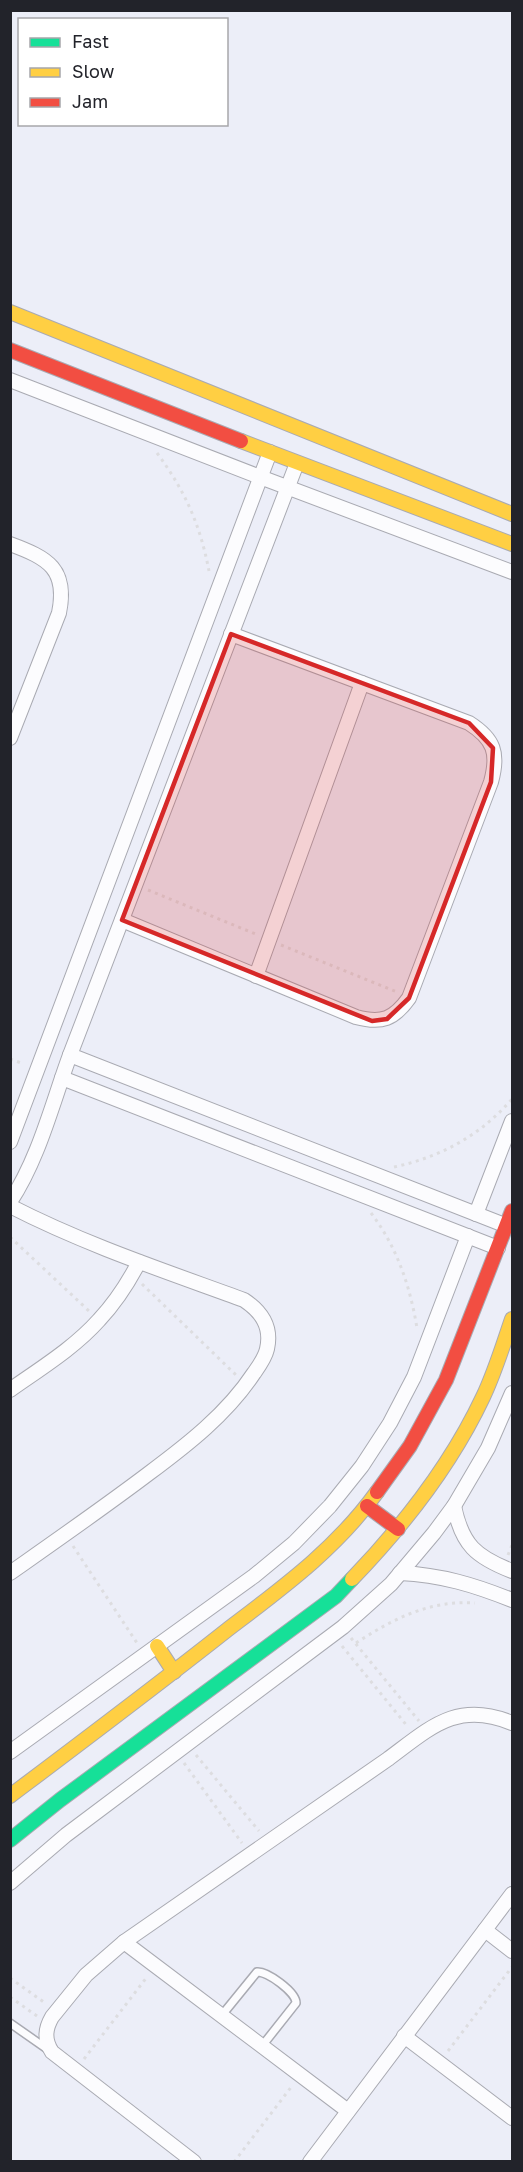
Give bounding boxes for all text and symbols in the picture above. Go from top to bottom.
legend [18,18,228,126]
text: Fast [72,30,109,52]
text: Slow [72,60,115,82]
text: Jam [72,90,108,112]

